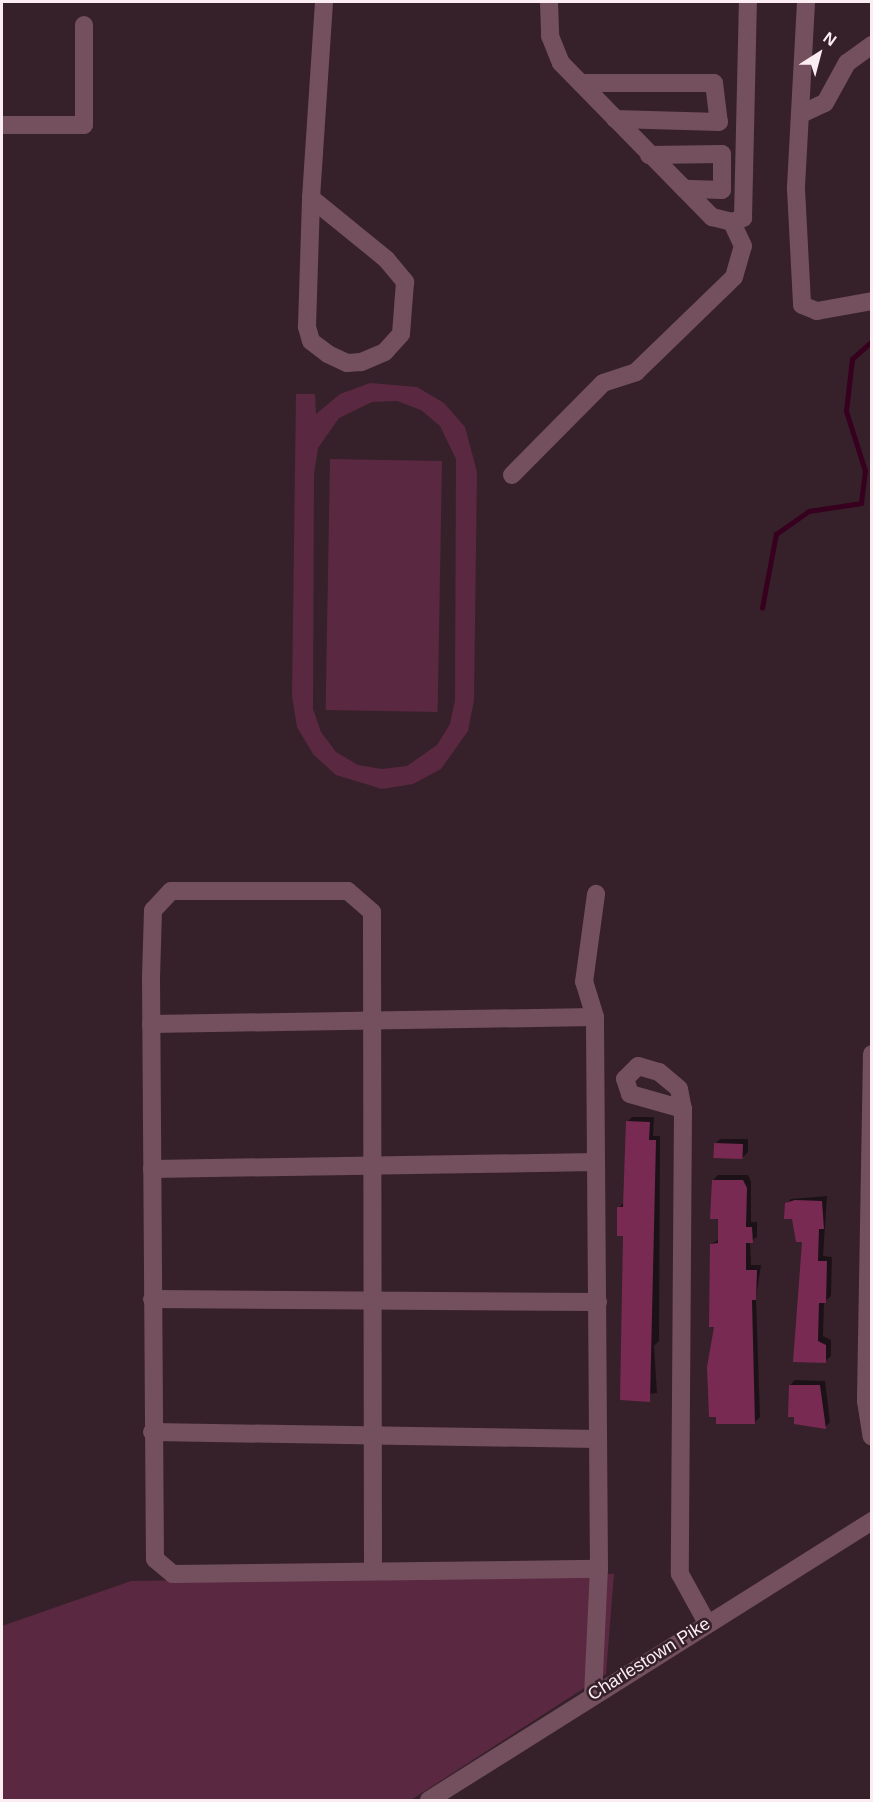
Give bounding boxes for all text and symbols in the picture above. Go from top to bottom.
north arrow [789,24,849,84]
text: N [820,29,840,49]
street label: Charlestown Pike [584,1613,714,1705]

